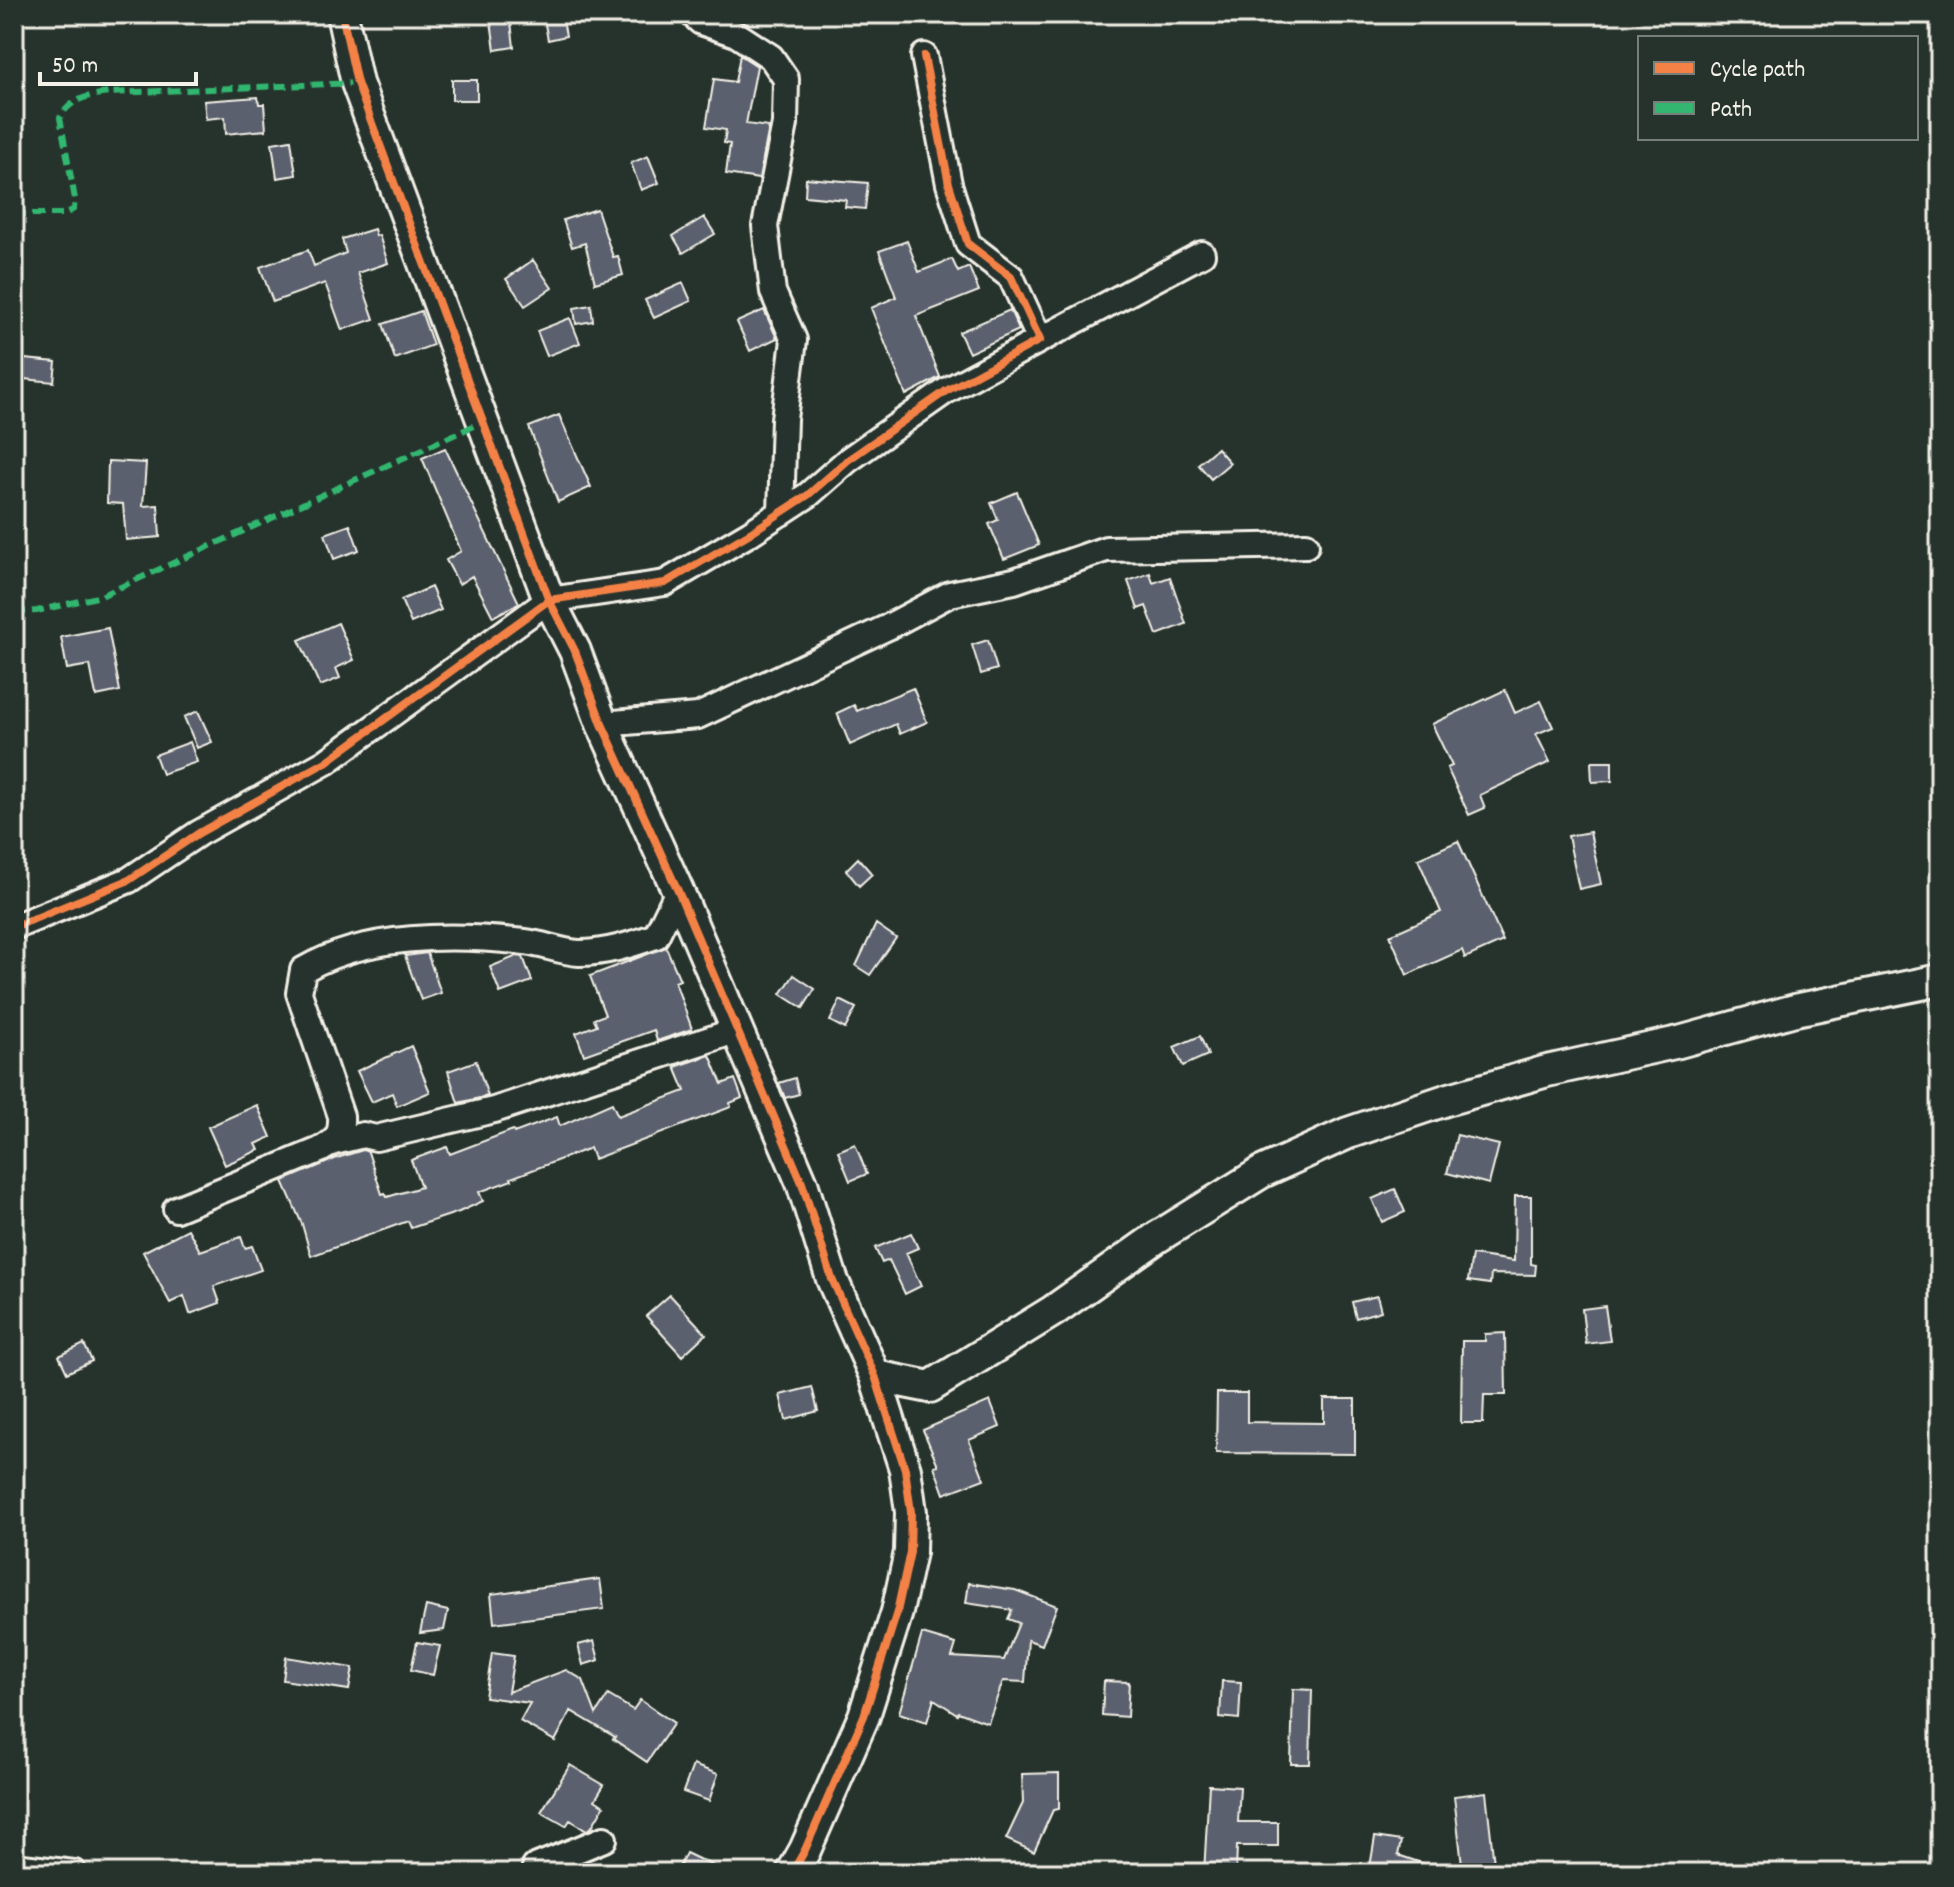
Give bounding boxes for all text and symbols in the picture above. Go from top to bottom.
scale bar [40,36,196,86]
legend [1638,36,1918,140]
text: 50 m [52,50,98,84]
text: Cycle path [1710,54,1805,88]
text: Path [1710,94,1752,128]

